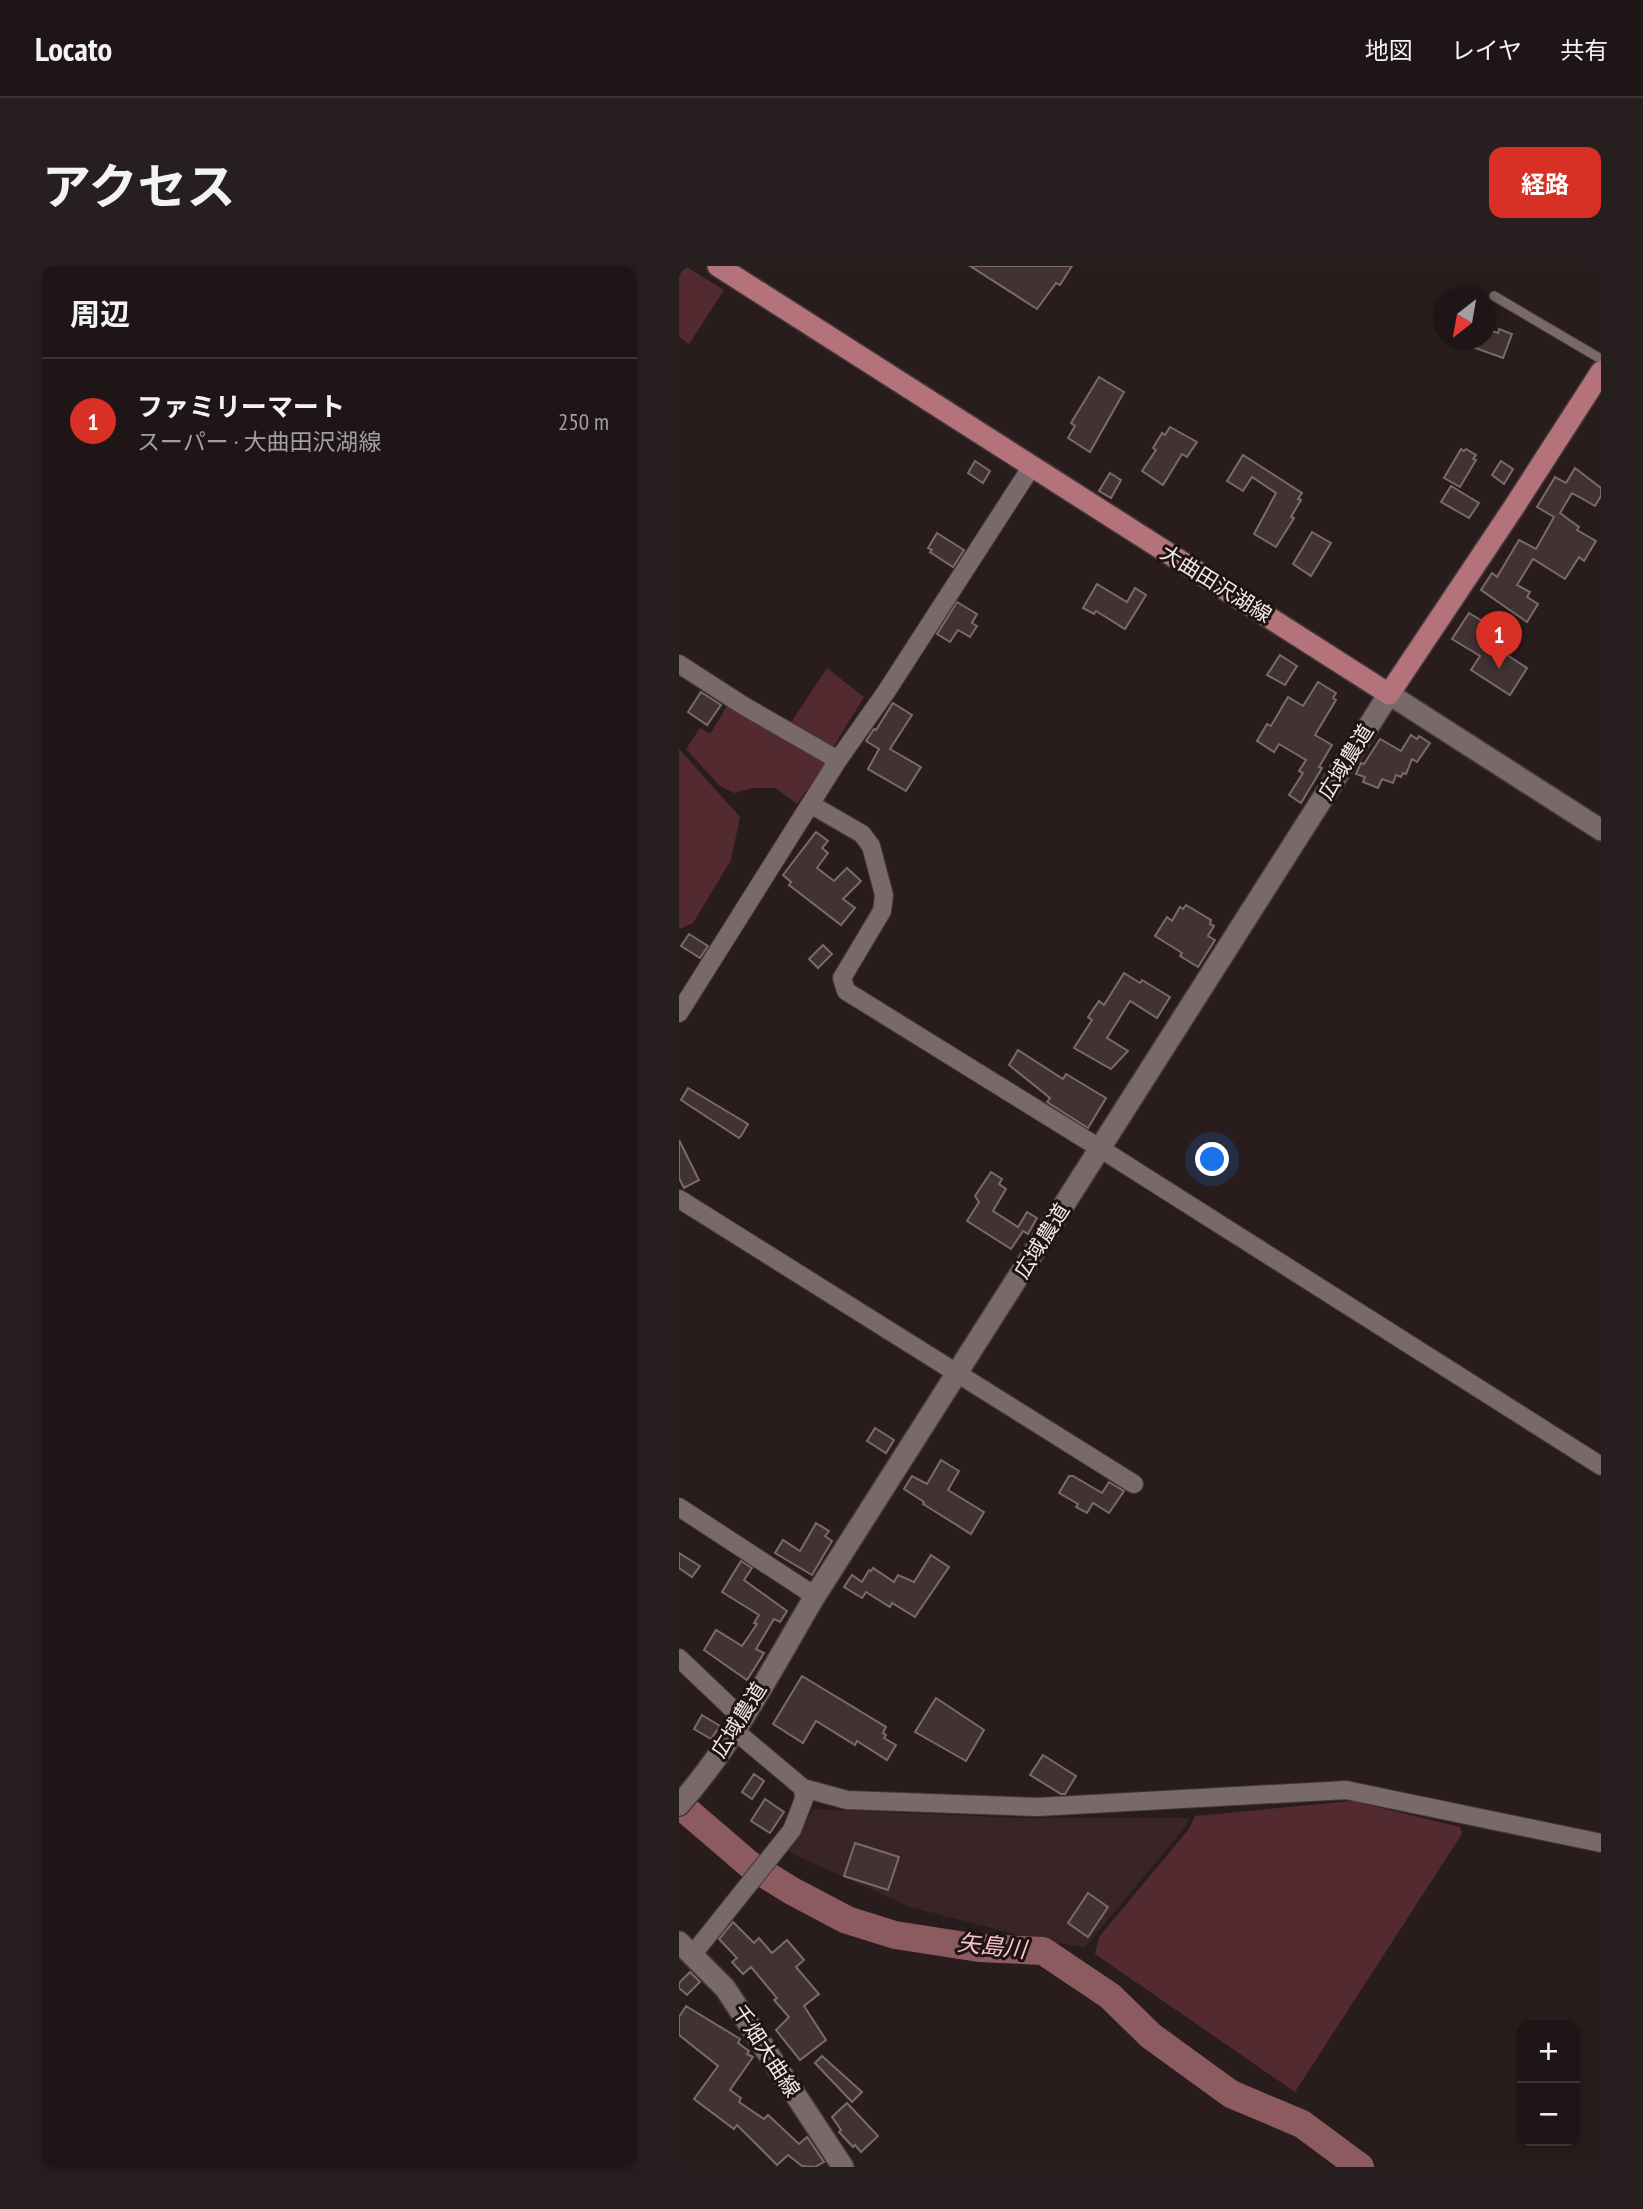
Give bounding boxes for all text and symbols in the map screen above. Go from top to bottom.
text: Locato [35,27,112,70]
text: 地図 [1365,35,1413,66]
text: レイヤ [1451,35,1522,66]
text: 共有 [1560,35,1608,66]
button: 経路 [1489,147,1601,218]
text: アクセス [42,154,236,218]
north arrow [1433,287,1496,350]
text: 周辺 [70,294,130,333]
text: ファミリーマート [137,390,345,423]
text: 1 [88,407,99,436]
text: 250 m [558,407,609,436]
text: スーパー · 大曲田沢湖線 [137,427,381,456]
street label: 大曲田沢湖線 [1156,539,1277,628]
pin: 1 [1476,611,1522,669]
street label: 広域農道 [1312,719,1379,805]
your location [1195,1142,1229,1176]
street label: 広域農道 [1008,1198,1075,1284]
street label: 広域農道 [705,1677,772,1763]
water label: 矢島川 [956,1927,1031,1964]
street label: 千畑大曲線 [727,1999,806,2102]
map controls [1517,2020,1580,2146]
button: + [1517,2020,1580,2083]
button: − [1517,2083,1580,2146]

